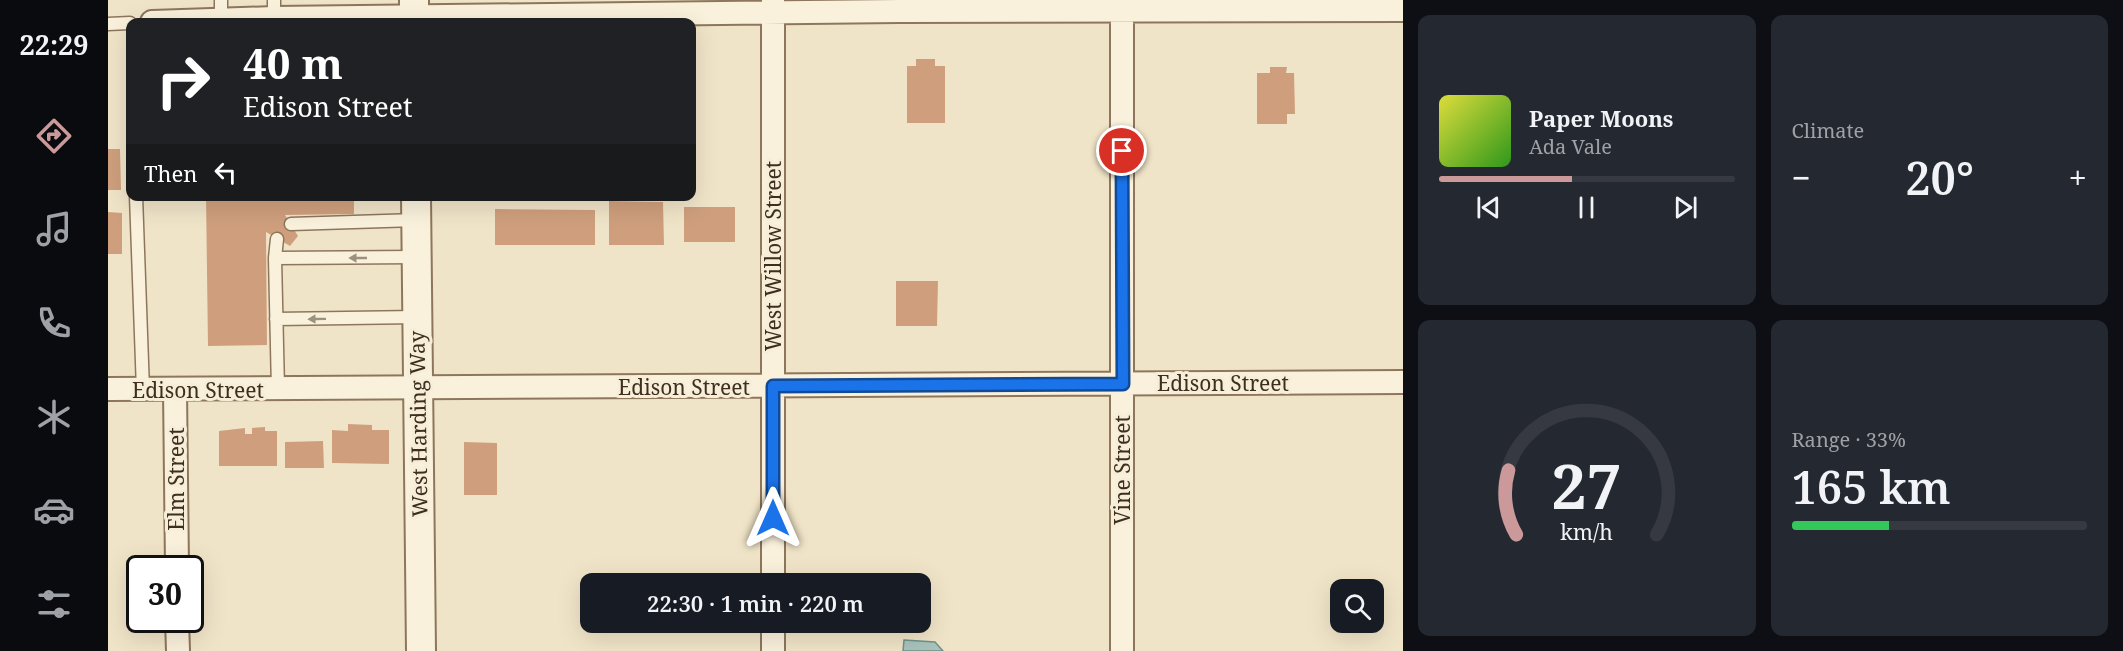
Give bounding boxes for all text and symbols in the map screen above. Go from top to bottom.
text: 22:29 [19,26,89,63]
text: 40 m [243,34,343,91]
icon: right [144,42,222,120]
text: Edison Street [243,88,413,125]
text: Paper Moons [1529,103,1673,133]
icon: directions [33,115,75,157]
text: Climate [1792,117,1864,144]
pin [1096,125,1147,176]
text: Ada Vale [1529,133,1612,160]
icon: arrive [1105,134,1138,167]
text: 20° [1905,147,1974,208]
text: − [1792,155,1811,200]
text: + [2069,155,2087,200]
icon: left [209,156,242,189]
text: Then [144,158,197,188]
street label: West Willow Street [759,161,787,351]
icon: previous [1472,191,1505,224]
icon: pause [1570,191,1603,224]
icon: next [1669,191,1702,224]
icon: music [33,208,75,250]
one-way arrow [348,253,367,263]
icon: phone [33,302,75,344]
one-way arrow [307,314,326,324]
street label: West Harding Way [402,330,434,517]
street label: Edison Street [1157,369,1289,397]
street label: Edison Street [618,373,750,401]
street label: Edison Street [132,376,264,404]
icon: climate [33,396,75,438]
street label: Vine Street [1108,415,1136,525]
text: Range · 33% [1792,426,1906,453]
street label: Elm Street [162,427,190,531]
text: 27 [1551,442,1622,527]
text: 165 km [1792,456,1951,517]
position arrow [741,486,805,550]
icon: car [33,489,75,531]
text: km/h [1560,517,1613,546]
speed limit sign: 30 [126,555,204,633]
map controls [1330,579,1384,633]
button: search [1330,579,1384,633]
icon: filters [33,583,75,625]
text: 22:30 · 1 min · 220 m [647,588,864,618]

